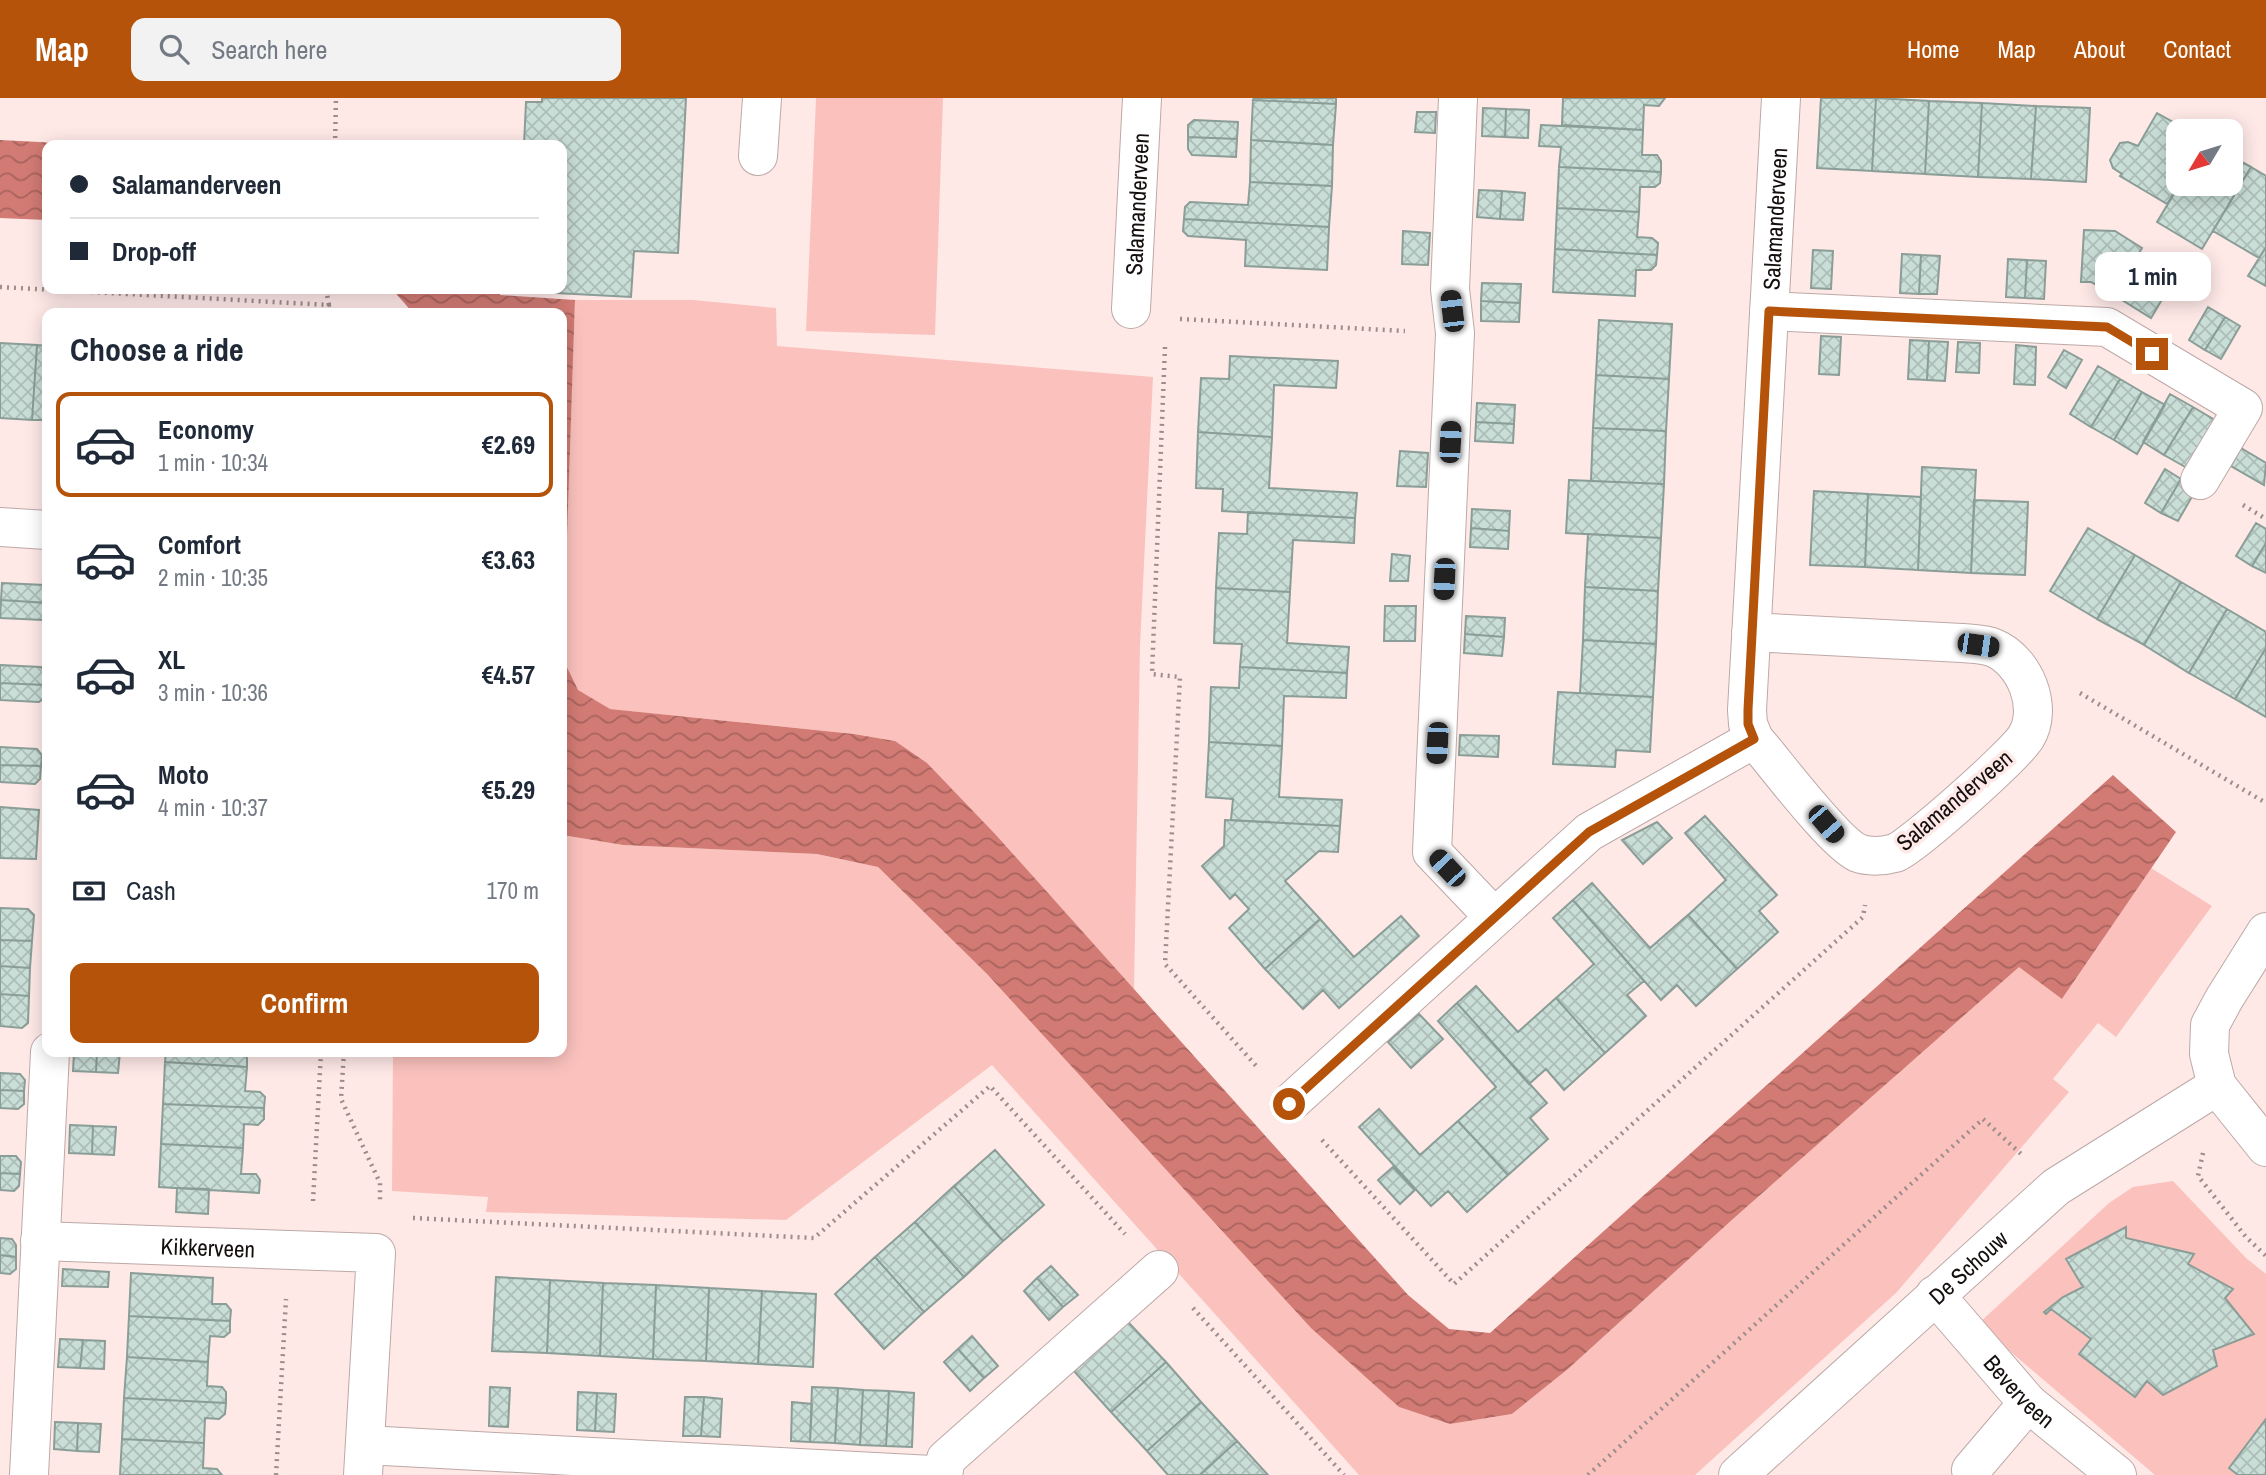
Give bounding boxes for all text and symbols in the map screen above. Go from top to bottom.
search box [131,18,621,81]
text: Map [35,27,89,71]
icon: search [155,30,193,68]
text: Search here [211,32,327,67]
text: Home [1907,33,1959,65]
text: Map [1997,33,2036,65]
text: About [2074,33,2125,65]
text: Contact [2163,33,2231,65]
north arrow [2166,119,2244,196]
map controls [2166,119,2243,196]
street label: Salamanderveen [1117,132,1156,276]
street label: Salamanderveen [1755,147,1794,291]
text: Salamanderveen [112,167,281,202]
text: Drop-off [112,234,196,269]
callout: 1 min [2094,252,2210,302]
text: 1 min [2128,261,2178,292]
car [1440,289,1465,333]
text: Choose a ride [70,328,244,371]
route end [2136,338,2168,370]
text: Economy [158,412,254,447]
icon: car [74,413,137,476]
car [1439,420,1462,464]
text: €2.69 [482,427,535,462]
text: 1 min · 10:34 [158,447,268,478]
text: Comfort [158,527,241,562]
icon: car [74,528,137,591]
text: €3.63 [482,542,535,577]
car [1433,557,1456,601]
text: 2 min · 10:35 [158,562,268,593]
car [1956,632,2001,658]
text: XL [158,642,185,677]
icon: car [74,643,137,706]
text: €4.57 [482,657,535,692]
text: 3 min · 10:36 [158,677,268,708]
car [1426,721,1449,765]
street label: Salamanderveen [1889,742,2019,858]
text: Moto [158,757,209,792]
icon: car [74,758,137,821]
text: €5.29 [482,772,535,807]
text: 4 min · 10:37 [158,792,268,823]
car [1805,801,1848,847]
car [1425,845,1470,891]
icon: cash [70,872,108,910]
text: Cash [126,873,176,908]
text: 170 m [487,875,539,906]
button: Confirm [70,963,539,1043]
route start [1273,1088,1305,1120]
street label: De Schouw [1922,1223,2014,1311]
street label: Kikkerveen [160,1230,256,1264]
street label: Beverveen [1977,1348,2062,1434]

